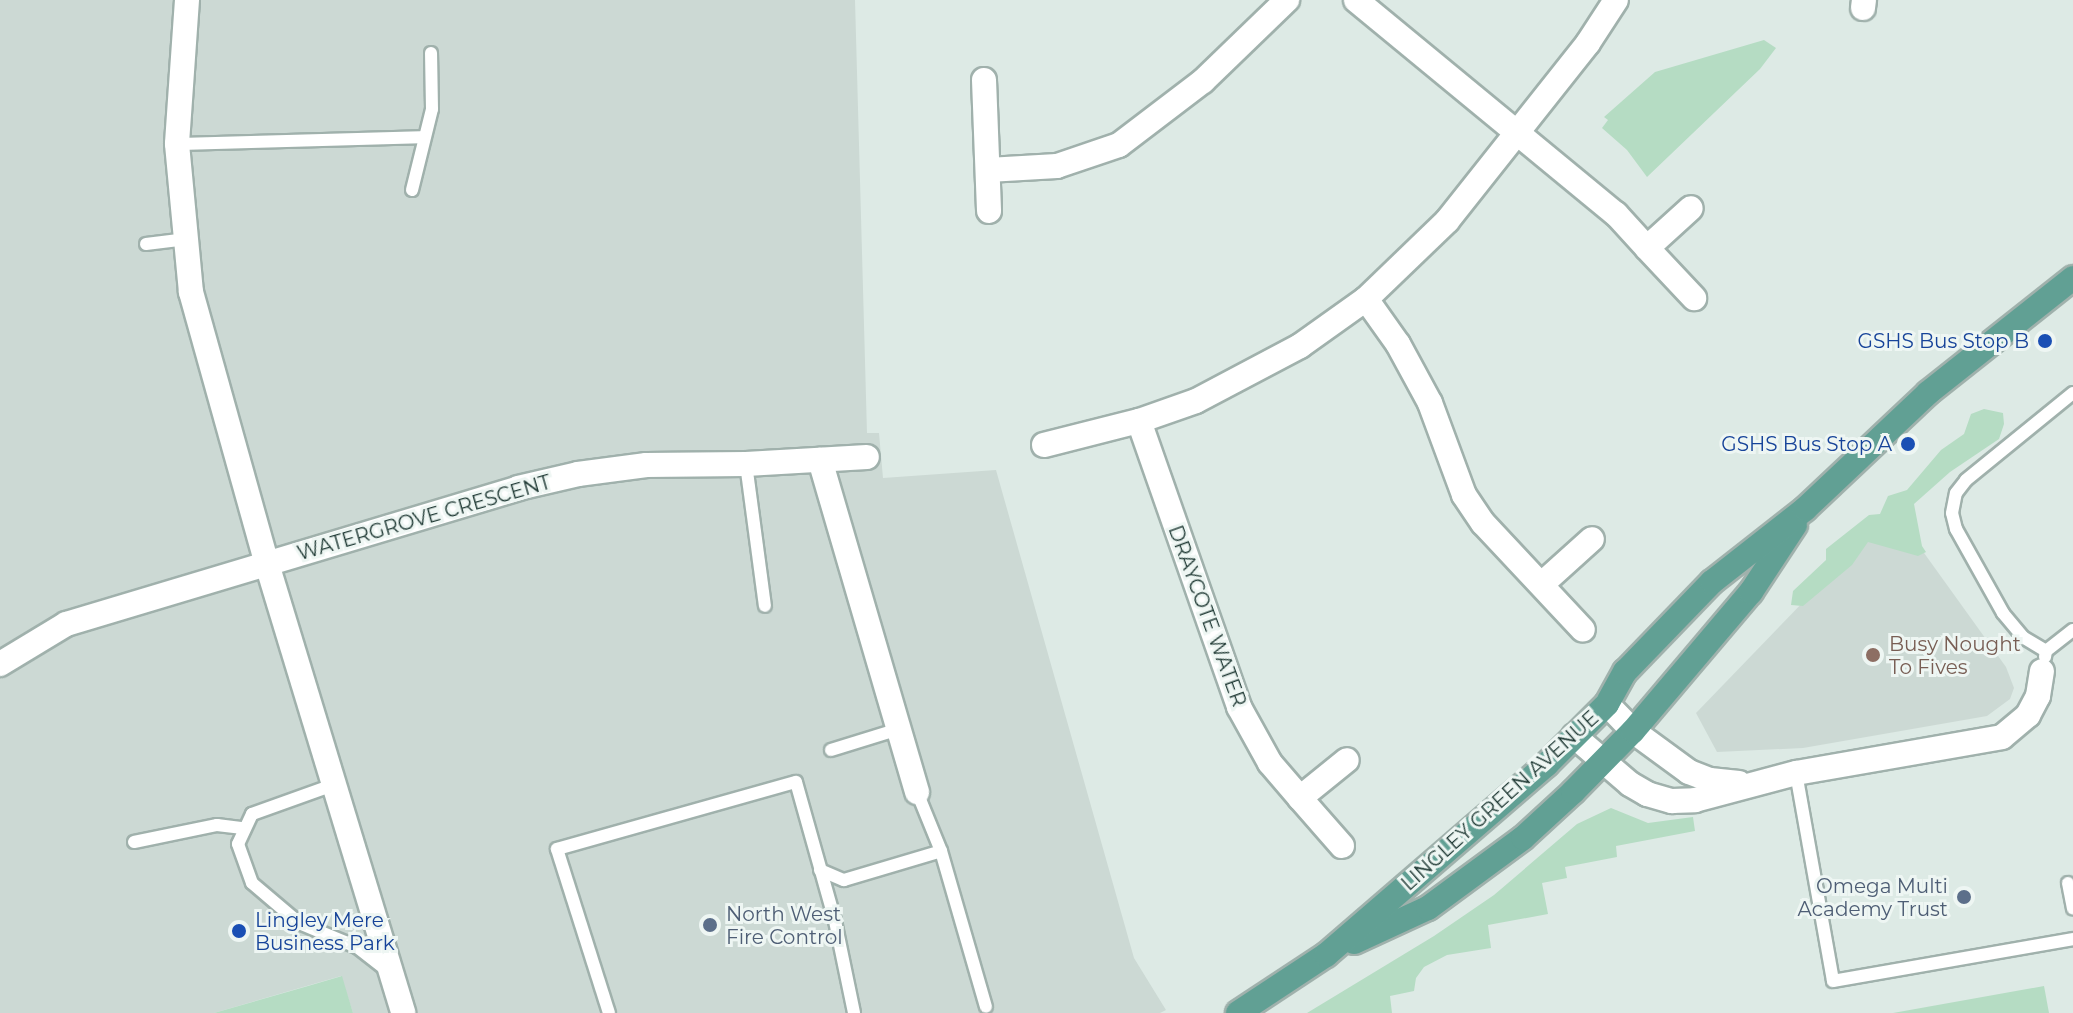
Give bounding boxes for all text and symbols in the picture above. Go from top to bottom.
place label: GSHS Bus Stop B [1857,329,2029,353]
marker: GSHS Bus Stop B [2036,332,2054,350]
place label: GSHS Bus Stop A [1721,432,1892,456]
marker: GSHS Bus Stop A [1899,435,1917,453]
street label: WATERGROVE CRESCENT [294,470,554,566]
street label: DRAYCOTE WATER [1163,522,1251,710]
place label: Busy Nought To Fives [1889,632,2021,679]
marker: Busy Nought To Fives [1864,646,1882,664]
street label: LINGLEY GREEN AVENUE [1397,706,1603,896]
place label: Omega Multi Academy Trust [1798,874,1948,921]
marker: Omega Multi Academy Trust [1955,888,1973,906]
place label: North West Fire Control [726,902,843,949]
place label: Lingley Mere Business Park [255,908,395,955]
marker: North West Fire Control [701,916,719,934]
marker: Lingley Mere Business Park [230,922,248,940]

